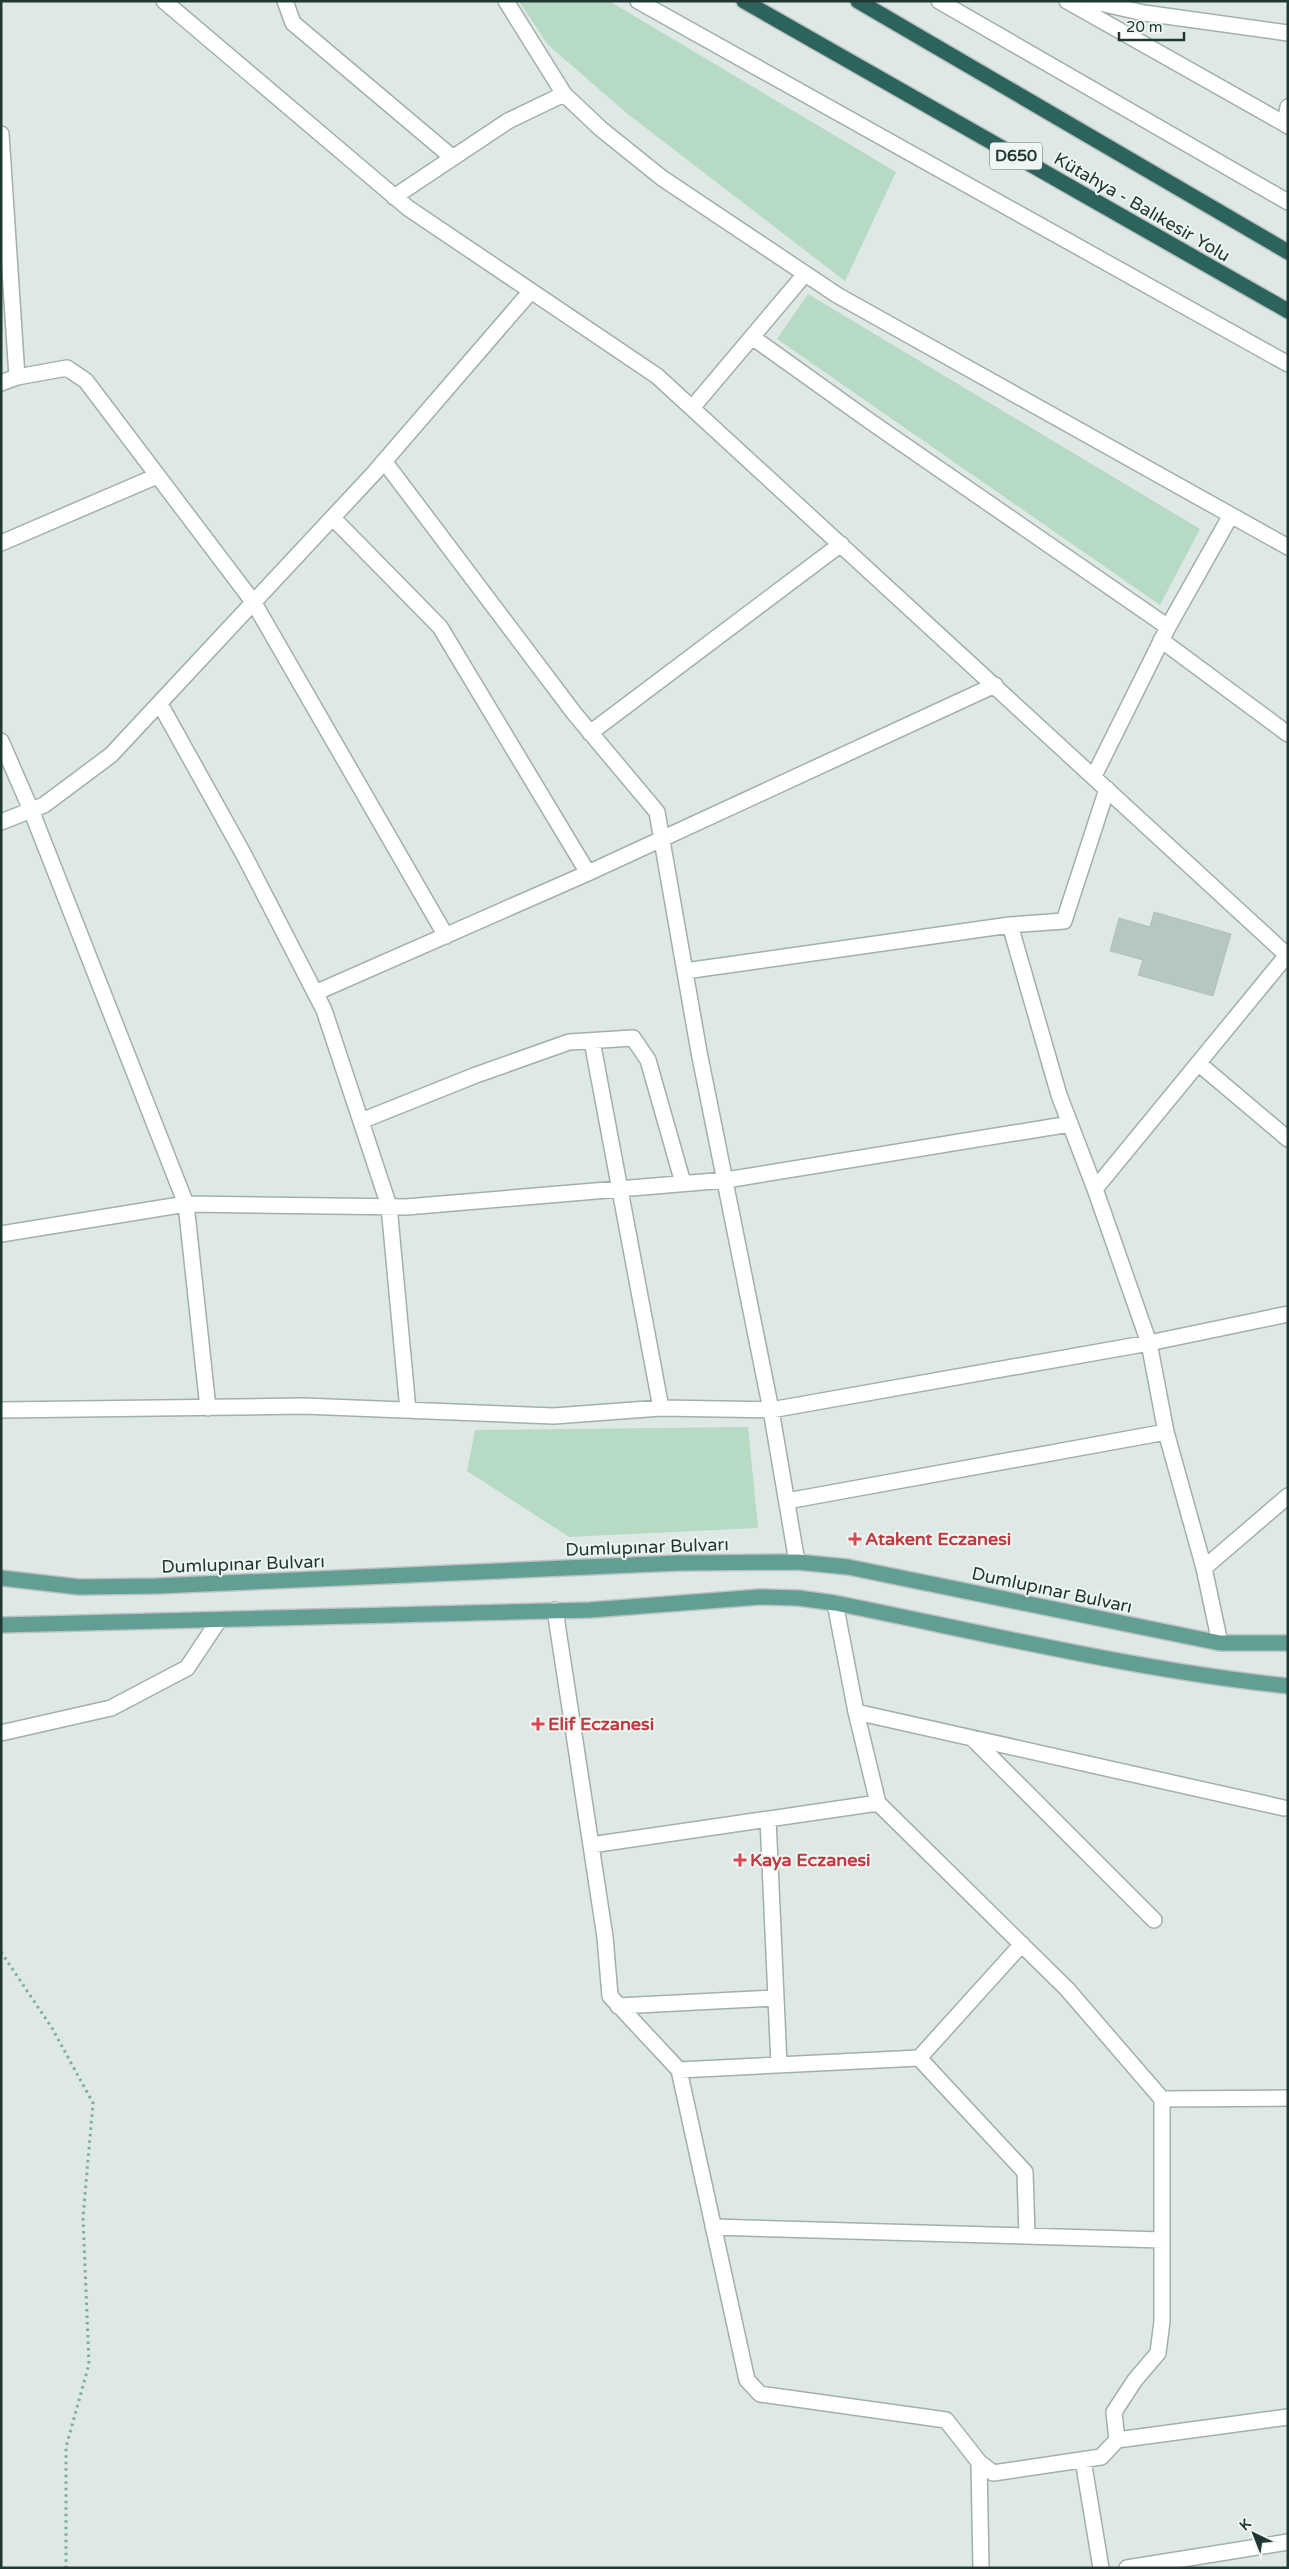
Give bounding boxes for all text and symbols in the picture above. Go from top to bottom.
scale bar [1119,10,1184,42]
text: 20 m [1126,18,1163,36]
road number: D650 [990,142,1042,170]
street label: Kütahya - Balıkesir Yolu [1050,148,1234,266]
place label: Atakent Eczanesi [865,1528,1011,1550]
street label: Dumlupınar Bulvarı [565,1533,729,1561]
marker: Atakent Eczanesi [849,1533,861,1545]
street label: Dumlupınar Bulvarı [161,1550,325,1578]
street label: Dumlupınar Bulvarı [970,1562,1134,1618]
place label: Elif Eczanesi [548,1713,654,1735]
marker: Elif Eczanesi [532,1718,544,1730]
place label: Kaya Eczanesi [750,1849,871,1871]
marker: Kaya Eczanesi [734,1854,746,1866]
north arrow [1229,2509,1279,2559]
text: K [1236,2515,1255,2534]

